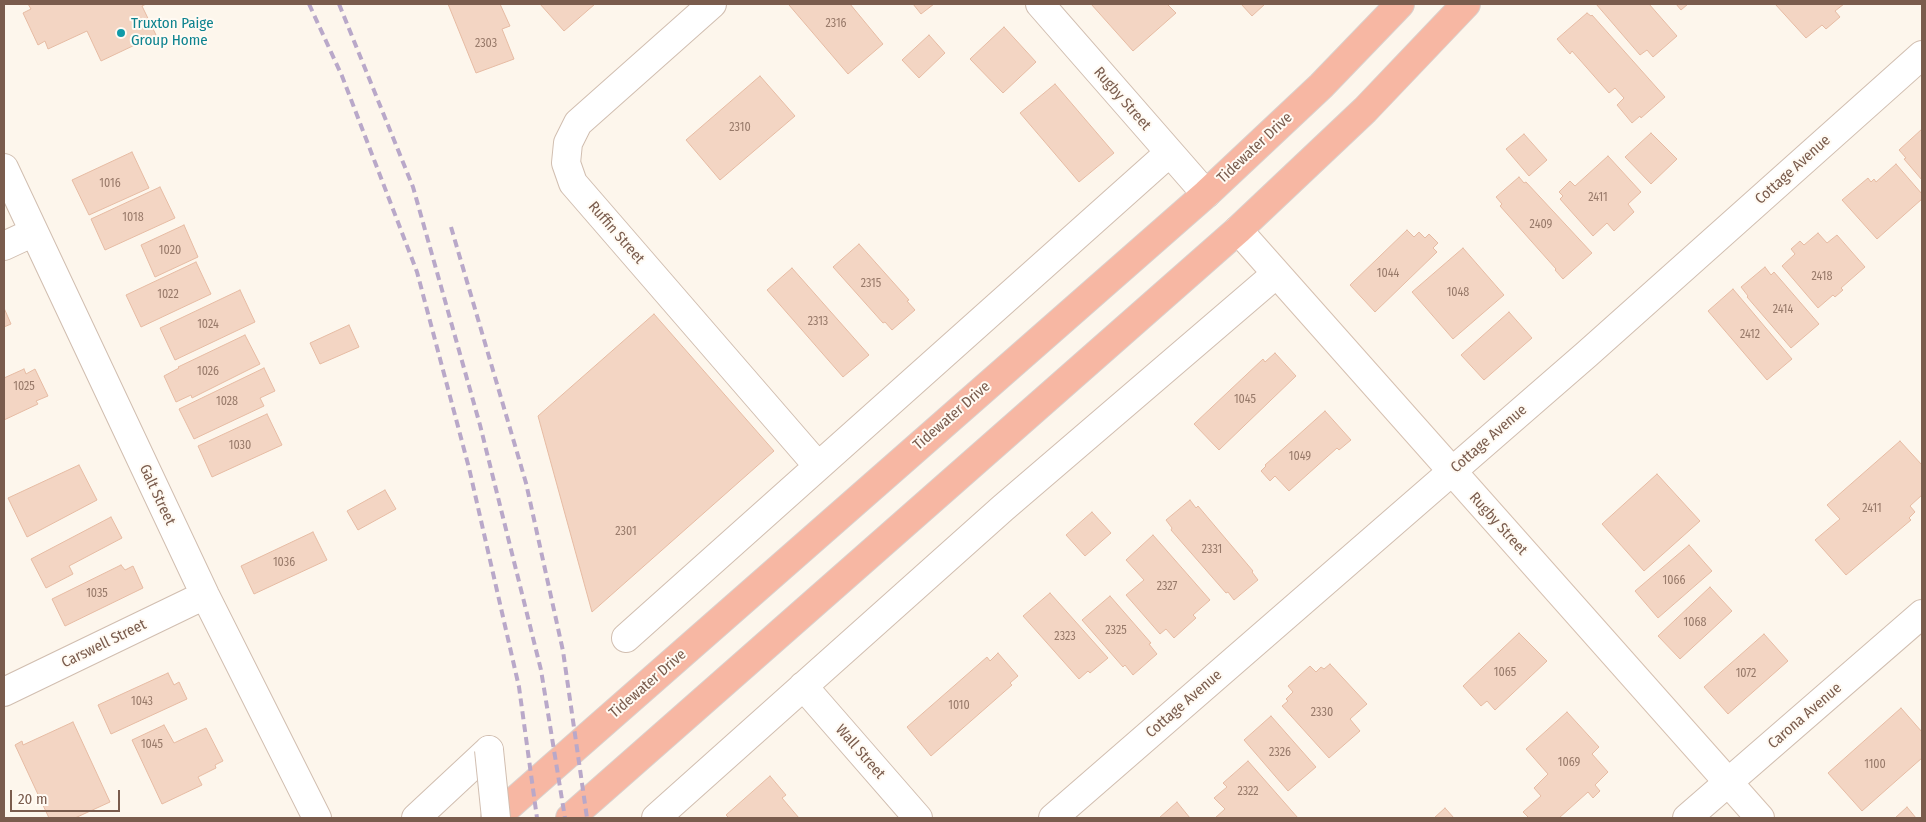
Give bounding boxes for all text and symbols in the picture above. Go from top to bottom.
place label: Truxton Paige Group Home [131,15,214,50]
house number: 2316 [825,17,847,31]
marker: Truxton Paige Group Home [115,27,127,39]
house number: 2303 [475,37,497,51]
street label: Rugby Street [1090,64,1154,134]
street label: Tidewater Drive [1214,109,1296,187]
house number: 2310 [729,121,751,135]
street label: Cottage Avenue [1752,132,1834,208]
house number: 1016 [99,177,121,191]
house number: 2411 [1588,191,1608,205]
street label: Ruffin Street [584,198,648,268]
house number: 1018 [122,211,144,225]
house number: 2409 [1530,218,1552,232]
house number: 1020 [159,244,181,258]
house number: 1044 [1377,267,1399,281]
house number: 2418 [1812,270,1832,284]
house number: 2315 [861,277,881,291]
house number: 1048 [1447,286,1469,300]
house number: 1022 [157,288,179,302]
house number: 2414 [1773,303,1793,317]
house number: 2313 [808,315,828,329]
house number: 1024 [197,318,219,332]
house number: 2412 [1740,328,1760,342]
house number: 1026 [197,365,219,379]
street label: Tidewater Drive [910,378,994,454]
house number: 1025 [13,380,35,394]
house number: 1045 [1234,393,1256,407]
house number: 1028 [216,395,238,409]
street label: Cottage Avenue [1447,401,1531,477]
house number: 1030 [229,439,251,453]
house number: 1049 [1289,450,1311,464]
street label: Galt Street [135,462,179,528]
street label: Rugby Street [1465,489,1531,559]
house number: 2411 [1862,502,1882,516]
house number: 2301 [615,525,637,539]
house number: 2331 [1202,543,1222,557]
house number: 1036 [273,556,295,570]
house number: 1066 [1663,574,1685,588]
house number: 2327 [1157,580,1177,594]
house number: 1035 [86,587,108,601]
street label: Carswell Street [59,616,149,672]
house number: 1068 [1684,616,1706,630]
house number: 2325 [1105,624,1127,638]
house number: 2323 [1054,630,1076,644]
street label: Tidewater Drive [606,646,690,722]
street label: Cottage Avenue [1142,666,1226,742]
house number: 1065 [1494,666,1516,680]
house number: 1072 [1736,667,1756,681]
street label: Carona Avenue [1765,679,1845,753]
house number: 1043 [131,695,153,709]
house number: 1010 [948,699,970,713]
house number: 2330 [1311,706,1333,720]
street label: Wall Street [831,721,889,783]
house number: 1045 [141,738,163,752]
house number: 2326 [1269,746,1291,760]
house number: 1069 [1558,756,1580,770]
house number: 1100 [1864,758,1886,772]
scale bar [12,780,122,812]
house number: 2322 [1237,785,1259,799]
text: 20 m [18,790,48,808]

